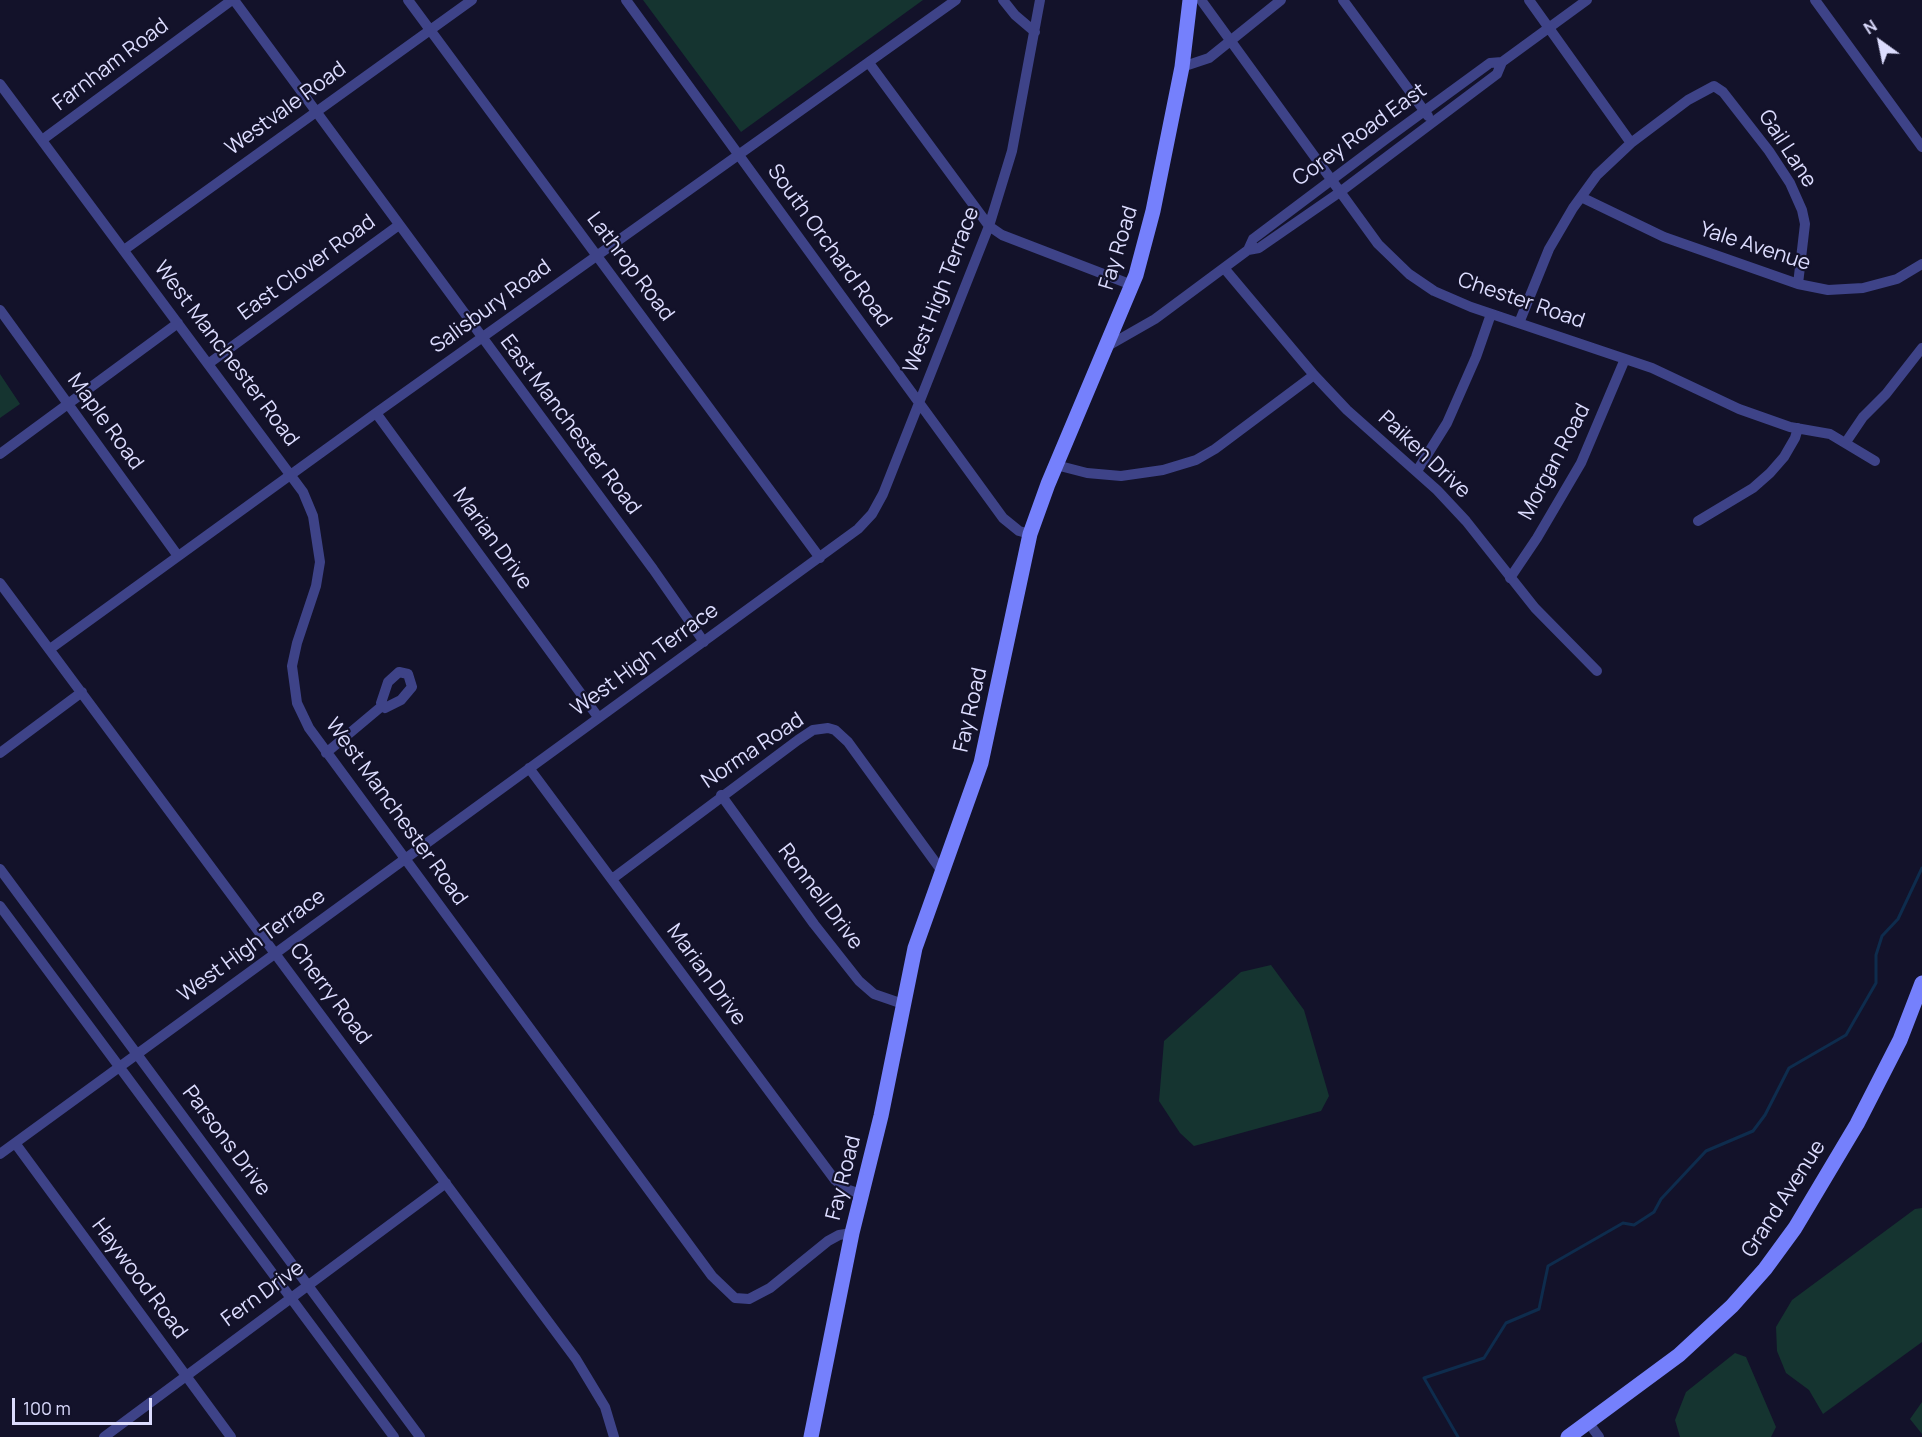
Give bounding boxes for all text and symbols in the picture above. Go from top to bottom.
north arrow [1850,12,1910,72]
street label: Farnham Road [48,13,174,117]
text: N [1859,15,1881,39]
street label: Westvale Road [221,57,351,161]
street label: Corey Road East [1288,78,1432,192]
street label: Gail Lane [1753,105,1821,193]
street label: South Orchard Road [761,160,897,332]
street label: West High Terrace [899,203,985,377]
street label: Fay Road [1094,203,1144,293]
street label: Lathrop Road [581,208,679,326]
street label: East Clover Road [234,210,380,326]
street label: Yale Avenue [1696,217,1814,277]
street label: Salisbury Road [426,255,556,359]
street label: West Manchester Road [148,256,304,452]
street label: Chester Road [1454,268,1588,334]
street label: East Manchester Road [494,330,646,520]
street label: Maple Road [62,369,148,475]
street label: Morgan Road [1514,400,1596,524]
street label: Paiken Drive [1373,406,1475,504]
street label: Marian Drive [447,483,537,595]
street label: West High Terrace [566,598,724,722]
street label: Fay Road [949,665,993,755]
street label: Norma Road [697,708,809,794]
street label: West Manchester Road [320,713,472,911]
street label: Ronnell Drive [772,839,868,955]
street label: West High Terrace [173,884,331,1008]
street label: Marian Drive [661,919,751,1031]
street label: Cherry Road [284,939,376,1049]
street label: Parsons Drive [176,1081,276,1201]
street label: Fay Road [821,1133,867,1223]
street label: Grand Avenue [1737,1136,1831,1262]
street label: Haywood Road [86,1214,192,1344]
street label: Fern Drive [217,1256,309,1332]
scale bar [15,1386,154,1424]
text: 100 m [23,1396,71,1420]

